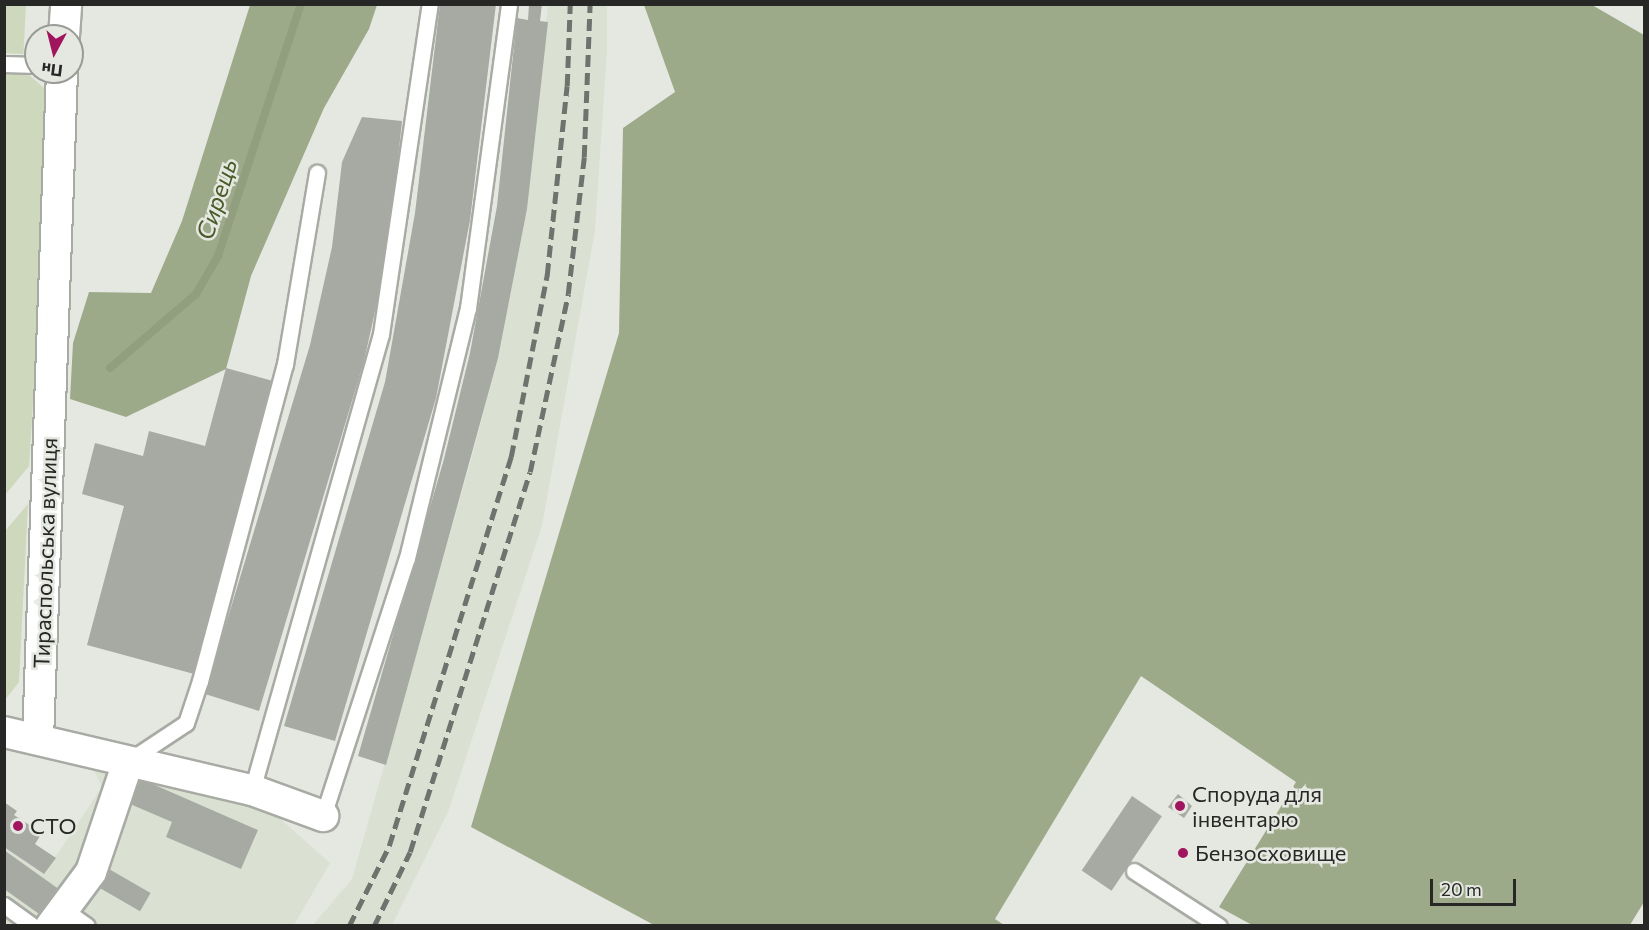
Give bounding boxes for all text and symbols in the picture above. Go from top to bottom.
north arrow [24,24,84,84]
text: Пн [40,60,64,81]
water label: Сирець [189,155,243,243]
street label: Тираспольська вулиця [28,437,62,669]
place label: Споруда для інвентарю [1192,780,1322,831]
marker: Споруда для інвентарю [1173,799,1187,813]
place label: СТО [30,813,76,839]
marker: СТО [11,819,25,833]
place label: Бензосховище [1195,840,1346,866]
marker: Бензосховище [1176,846,1190,860]
scale bar [1433,867,1518,905]
text: 20 m [1441,878,1482,900]

